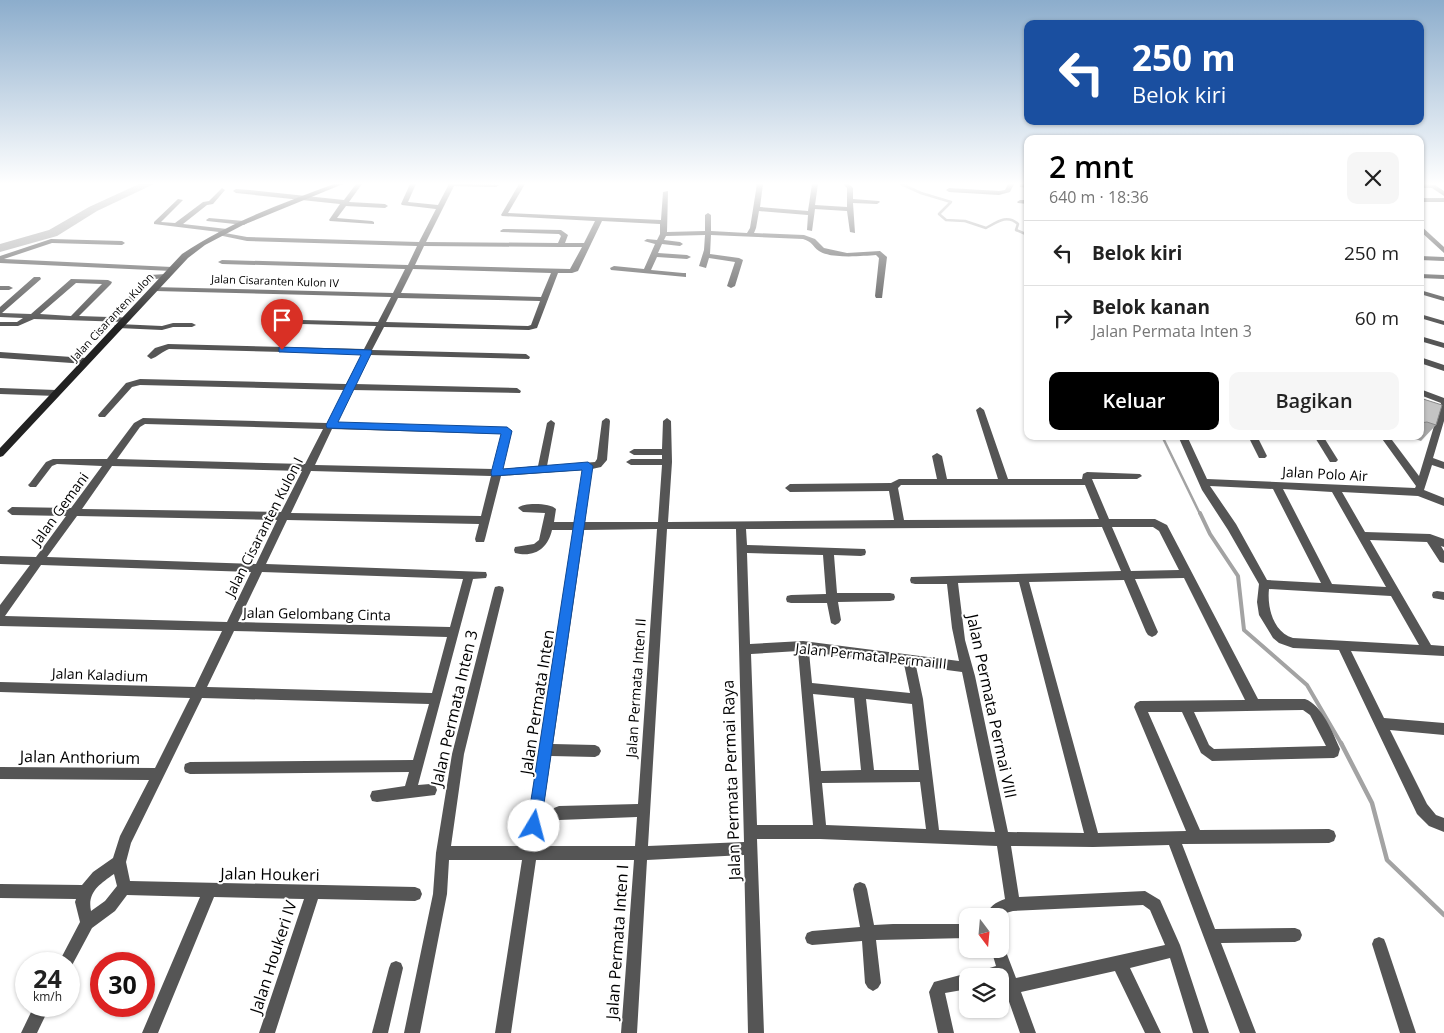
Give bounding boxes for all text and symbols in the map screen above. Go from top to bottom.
text: 250 m [1132,34,1236,81]
icon: left [1049,40,1114,105]
text: Belok kiri [1132,79,1226,109]
text: 2 mnt [1049,146,1134,187]
button: close [1347,152,1399,204]
text: 640 m · 18:36 [1049,186,1149,208]
icon: left [1049,239,1077,267]
text: Belok kiri [1092,240,1182,266]
text: 250 m [1344,240,1399,266]
street label: Jalan Cisaranten Kulon [66,269,156,365]
street label: Jalan Cisaranten Kulon IV [210,271,340,290]
text: Belok kanan [1092,294,1210,320]
pin [261,299,303,350]
icon: right [1049,304,1077,332]
text: 60 m [1355,305,1399,331]
icon: arrive [268,306,296,334]
text: Jalan Permata Inten 3 [1092,320,1252,342]
button: Keluar [1049,372,1219,430]
button: Bagikan [1229,372,1399,430]
street label: Jalan Cisaranten Kulon I [219,454,307,602]
street label: Jalan Polo Air [1280,462,1369,485]
street label: Jalan Gemani [25,468,93,551]
street label: Jalan Gelombang Cinta [241,603,391,624]
street label: Jalan Permata Permai VIII [961,610,1022,800]
street label: Jalan Permata Inten II [621,618,650,760]
street label: Jalan Permata Inten 3 [425,628,483,790]
street label: Jalan Permata Inten [514,628,559,778]
street label: Jalan Permata Permai II [793,638,948,673]
street label: Jalan Kaladium [50,663,149,686]
street label: Jalan Permata Permai Raya [717,679,746,883]
street label: Jalan Anthorium [18,745,140,769]
position arrow [507,799,559,851]
street label: Jalan Houkeri [218,862,320,886]
street label: Jalan Permata Inten I [600,864,633,1022]
street label: Jalan Houkeri IV [244,897,302,1018]
north arrow [959,908,1009,958]
map controls [959,908,1009,1018]
speed limit sign: 30 [90,952,155,1017]
text: 24 [33,961,62,995]
button: layers [959,968,1009,1018]
text: km/h [33,988,62,1005]

